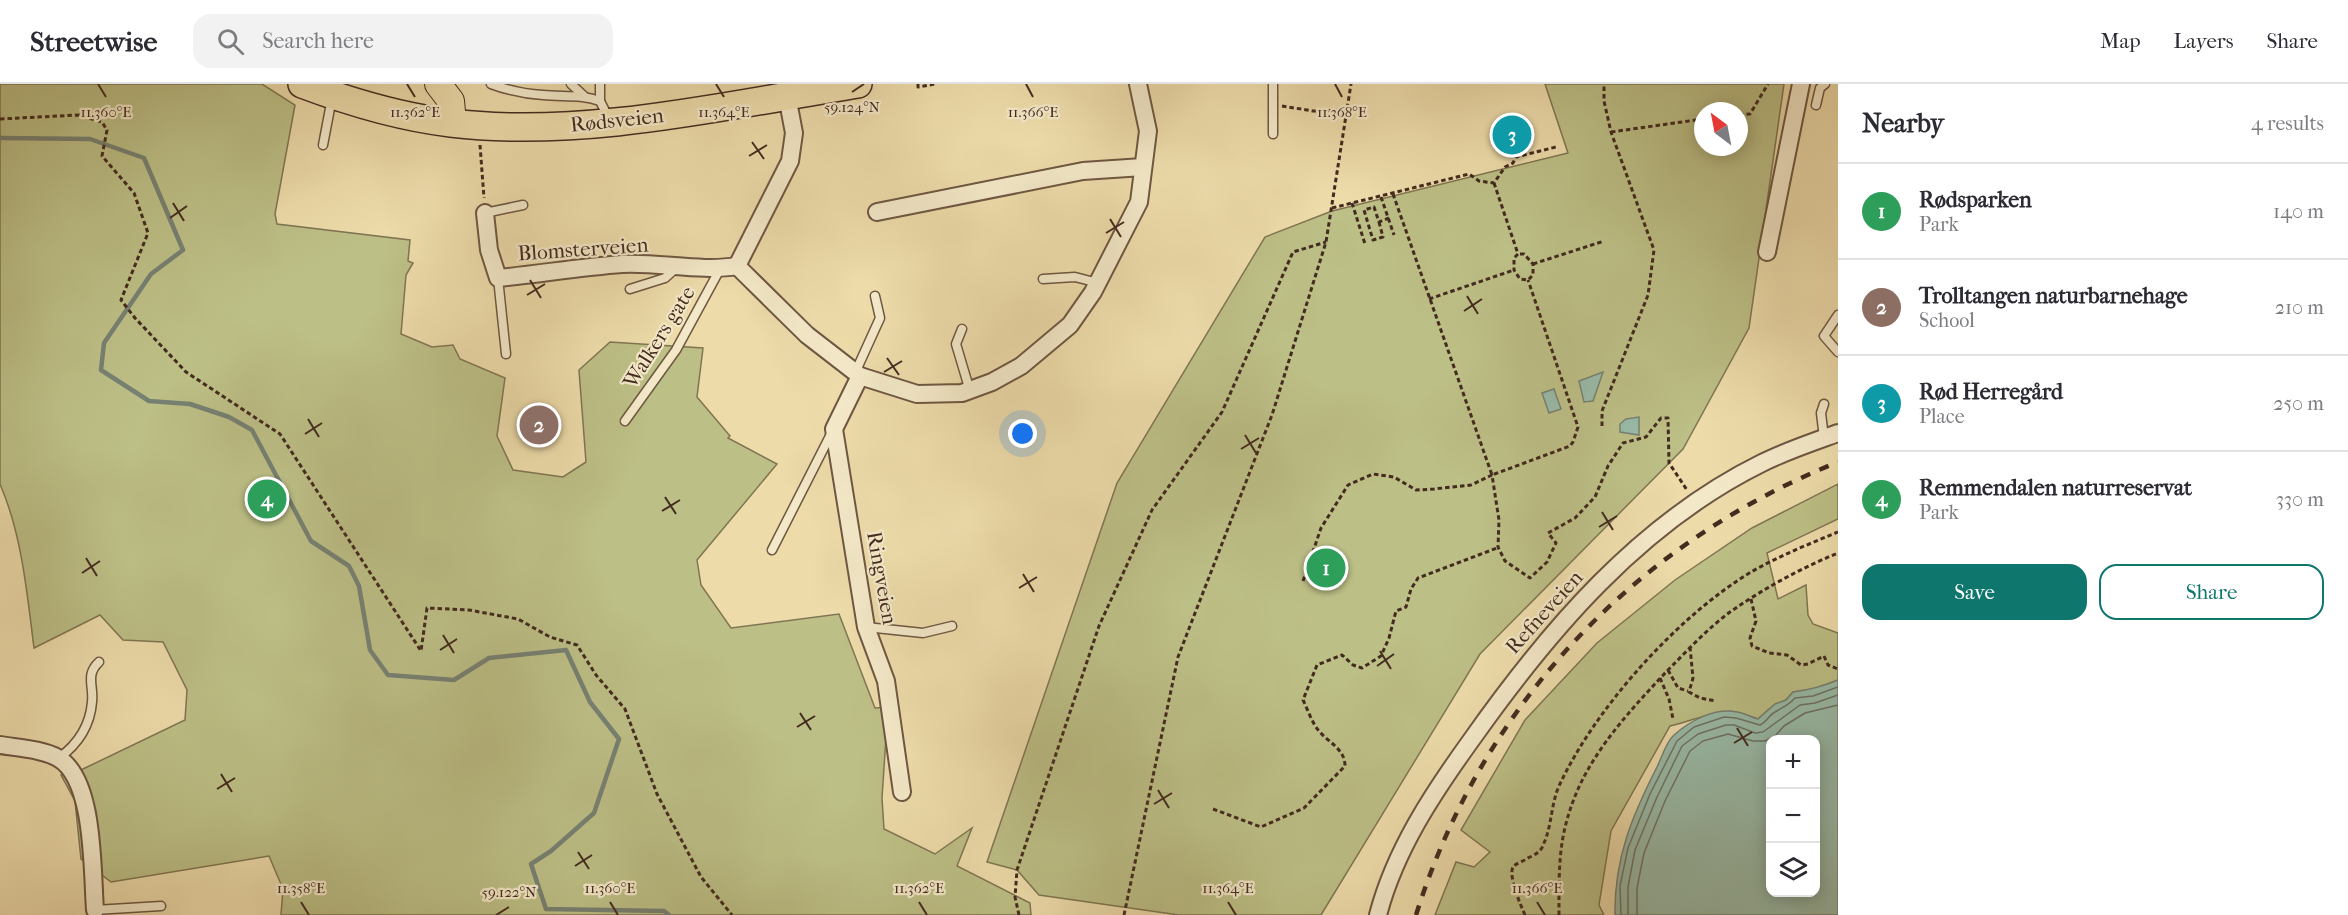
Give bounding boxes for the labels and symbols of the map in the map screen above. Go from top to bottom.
text: 59.124°N [824,98,881,116]
north arrow [1694,102,1748,156]
text: 11.360°E [81,103,131,121]
text: 11.362°E [390,103,440,121]
street label: Rødsveien [569,103,665,137]
text: 11.364°E [698,103,750,121]
text: 11.366°E [1008,103,1058,121]
text: 11.368°E [1317,103,1367,121]
pin: 3 [1492,112,1532,158]
street label: Blomsterveien [517,232,649,266]
street label: Walkers gate [618,282,700,393]
pin: 2 [520,402,558,448]
your location [1008,419,1037,448]
pin: 4 [248,476,286,522]
street label: Ringveien [862,530,902,626]
pin: 1 [1306,546,1346,590]
street label: Refneveien [1500,565,1588,659]
text: 11.358°E [277,879,325,897]
text: 11.360°E [585,879,635,897]
text: 11.362°E [894,879,944,897]
text: 11.364°E [1202,879,1254,897]
text: 11.366°E [1512,879,1562,897]
text: 59.122°N [482,883,537,901]

